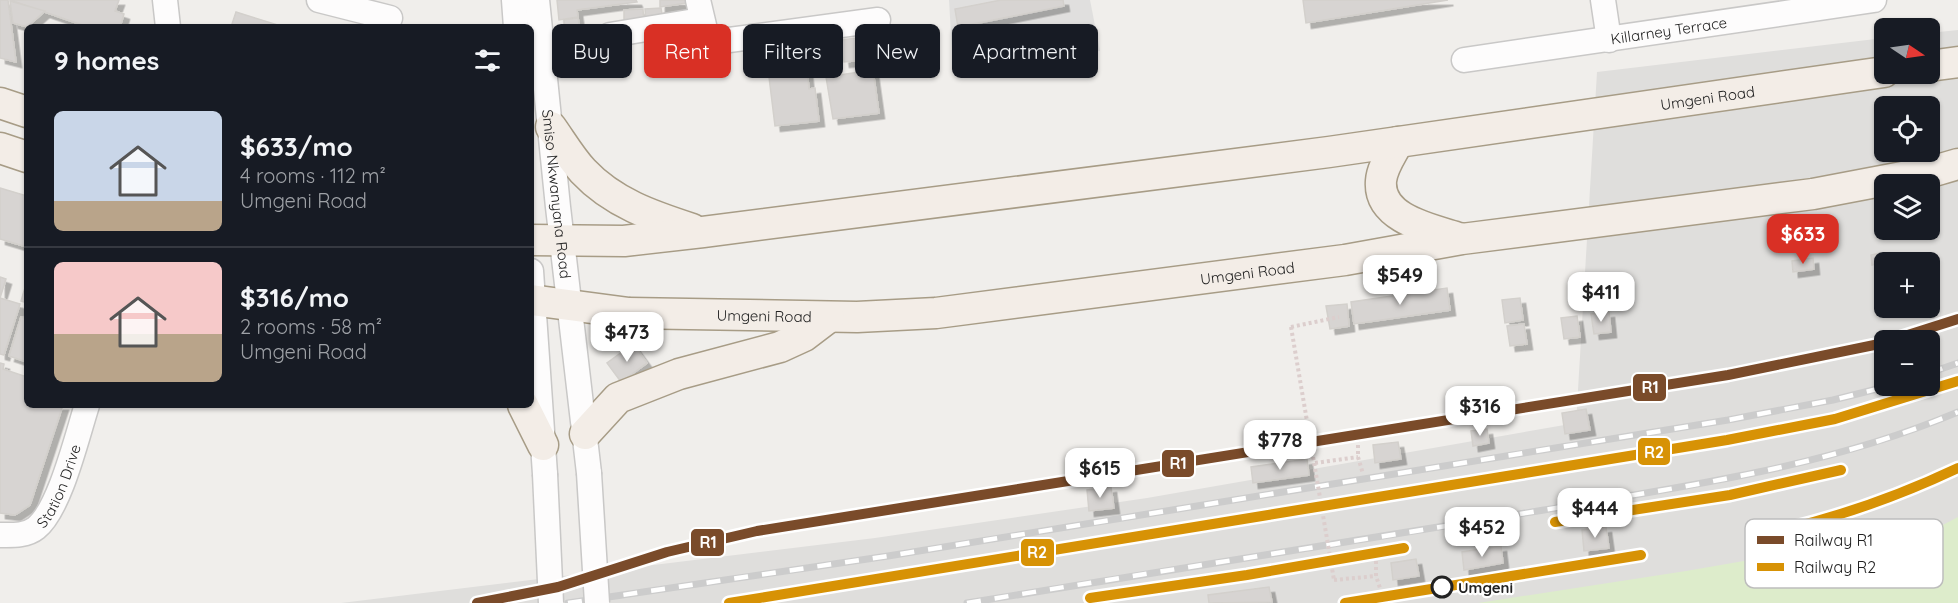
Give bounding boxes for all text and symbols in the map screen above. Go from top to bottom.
street label: Killarney Terrace [1609,12,1728,48]
north arrow [1874,18,1940,84]
map controls [1874,18,1940,396]
chip: Buy [552,24,632,78]
chip: Rent [644,24,731,78]
chip: Filters [743,24,843,78]
chip: New [855,24,940,78]
chip: Apartment [952,24,1098,78]
text: 9 homes [54,44,159,77]
icon: filters [471,44,504,77]
street label: Umgeni Road [1659,81,1756,114]
button: locate [1874,96,1940,162]
street label: Smiso Nkwanyana Road [539,108,576,280]
text: $633/mo [240,130,353,163]
icon: home [102,135,174,207]
text: 4 rooms · 112 m² [240,163,386,188]
button: layers [1874,174,1940,240]
text: Umgeni Road [240,188,367,213]
pin: $633 [1767,214,1839,265]
text: $633 [1781,221,1825,246]
button: + [1874,252,1940,318]
pin: $549 [1364,255,1436,306]
street label: Umgeni Road [1199,257,1296,288]
text: $549 [1377,262,1423,287]
pin: $411 [1565,272,1637,323]
text: $411 [1582,279,1620,304]
text: $316/mo [240,281,349,314]
icon: home [102,286,174,358]
street label: Umgeni Road [716,305,812,326]
pin: $473 [591,312,663,363]
text: 2 rooms · 58 m² [240,314,382,339]
text: $473 [605,319,649,344]
button: − [1874,330,1940,396]
text: Umgeni Road [240,339,367,364]
line badge: R1 [1632,373,1667,402]
text: R1 [1641,377,1659,397]
pin: $316 [1444,386,1516,437]
text: $316 [1459,393,1501,418]
pin: $778 [1244,420,1316,471]
text: $778 [1258,427,1302,452]
line badge: R2 [1637,437,1671,466]
street label: Station Drive [32,442,84,532]
text: R2 [1644,442,1664,462]
pin: $615 [1064,448,1136,499]
line badge: R1 [1161,449,1195,478]
text: R1 [1169,453,1187,473]
text: $615 [1079,455,1121,480]
pin: $444 [1559,488,1631,539]
text: $444 [1571,495,1619,520]
pin: $452 [1446,507,1518,558]
text: $452 [1459,514,1505,539]
legend [1745,519,1943,588]
line badge: R1 [690,528,725,557]
text: Railway R1 [1794,530,1873,550]
text: R1 [699,532,717,552]
line badge: R2 [1020,538,1055,567]
text: R2 [1027,542,1047,562]
text: Railway R2 [1794,557,1876,577]
marker: Umgeni [1431,576,1453,598]
place label: Umgeni [1458,578,1513,597]

